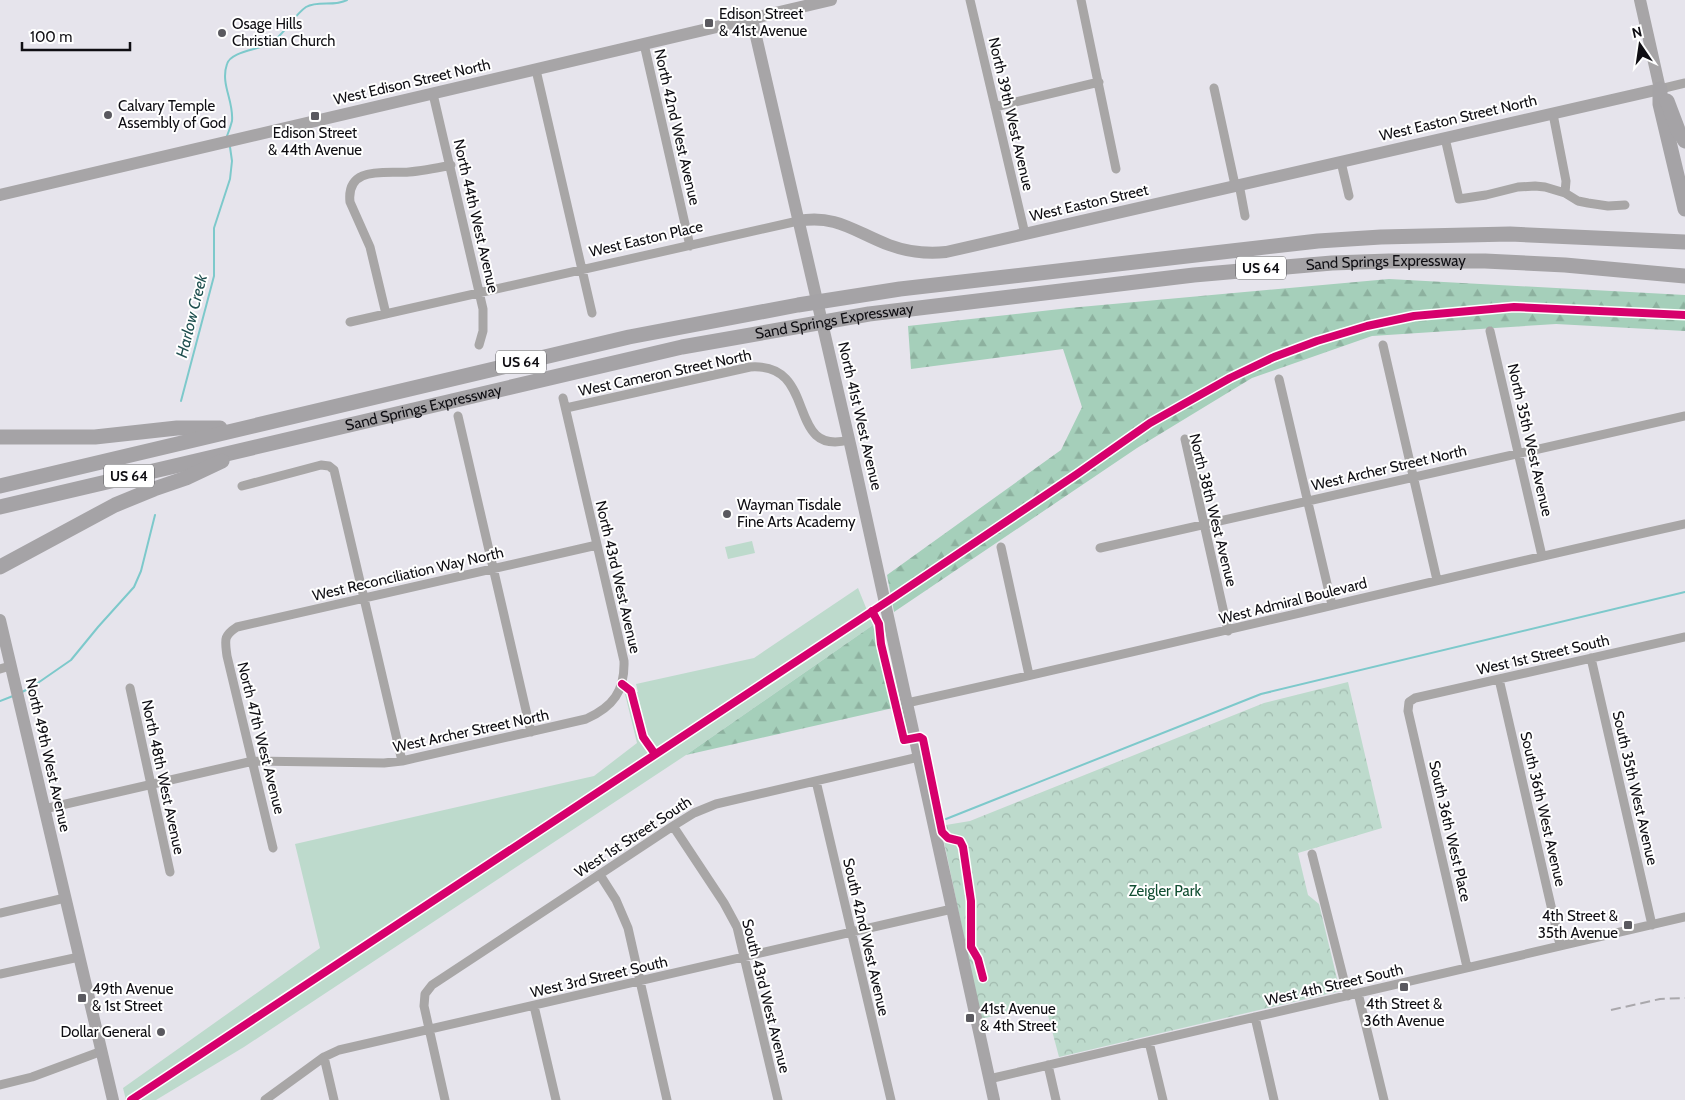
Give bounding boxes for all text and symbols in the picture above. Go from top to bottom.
place label: Edison Street & 41st Avenue [719,5,808,40]
place label: Osage Hills Christian Church [232,15,335,50]
marker: Edison Street & 41st Avenue [703,17,715,29]
scale bar [22,20,130,52]
north arrow [1615,20,1665,70]
text: N [1630,22,1644,42]
marker: Osage Hills Christian Church [216,27,228,39]
text: 100 m [30,28,72,46]
street label: North 39th West Avenue [985,36,1037,193]
street label: North 42nd West Avenue [650,47,704,207]
street label: West Edison Street North [332,55,492,109]
street label: West Easton Street North [1377,91,1539,145]
place label: Calvary Temple Assembly of God [118,97,226,132]
marker: Calvary Temple Assembly of God [102,109,114,121]
marker: Edison Street & 44th Avenue [309,110,321,122]
place label: Edison Street & 44th Avenue [268,124,362,159]
street label: North 44th West Avenue [450,137,503,295]
street label: West Easton Street [1028,181,1150,225]
street label: West Easton Place [587,217,705,261]
street label: Sand Springs Expressway [1305,252,1466,274]
road number: US 64 [1236,256,1286,280]
water label: Harlow Creek [172,271,211,360]
street label: Sand Springs Expressway [754,300,915,343]
street label: North 41st West Avenue [834,340,886,492]
street label: West Cameron Street North [577,346,753,400]
road number: US 64 [496,351,546,374]
street label: North 35th West Avenue [1504,362,1556,518]
street label: Sand Springs Expressway [343,380,504,435]
street label: North 38th West Avenue [1185,432,1241,589]
street label: West Archer Street North [1310,441,1468,495]
road number: US 64 [104,464,154,488]
place label: Wayman Tisdale Fine Arts Academy [737,496,856,531]
street label: North 43rd West Avenue [592,499,644,656]
marker: Wayman Tisdale Fine Arts Academy [721,508,733,520]
street label: West Reconciliation Way North [311,543,505,605]
street label: West Admiral Boulevard [1217,574,1369,628]
street label: West 1st Street South [1475,631,1611,679]
street label: North 47th West Avenue [233,660,289,816]
street label: North 49th West Avenue [22,676,75,834]
street label: North 48th West Avenue [138,698,188,856]
street label: West Archer Street North [391,706,551,756]
street label: South 35th West Avenue [1608,709,1662,867]
street label: South 36th West Avenue [1516,730,1570,888]
street label: South 36th West Place [1425,759,1475,904]
street label: West 1st Street South [571,793,695,881]
street label: South 42nd West Avenue [839,856,893,1018]
park label: Zeigler Park [1129,882,1201,900]
place label: 4th Street & 35th Avenue [1538,907,1618,942]
street label: South 43rd West Avenue [738,917,794,1075]
marker: 4th Street & 35th Avenue [1622,919,1634,931]
street label: West 3rd Street South [529,952,669,1002]
street label: West 4th Street South [1263,960,1405,1010]
place label: 49th Avenue & 1st Street [92,980,174,1015]
marker: 4th Street & 36th Avenue [1398,981,1410,993]
marker: 49th Avenue & 1st Street [76,992,88,1004]
place label: 4th Street & 36th Avenue [1364,995,1445,1030]
place label: 41st Avenue & 4th Street [980,1000,1056,1035]
marker: 41st Avenue & 4th Street [964,1012,976,1024]
place label: Dollar General [60,1023,151,1041]
marker: Dollar General [155,1026,167,1038]

